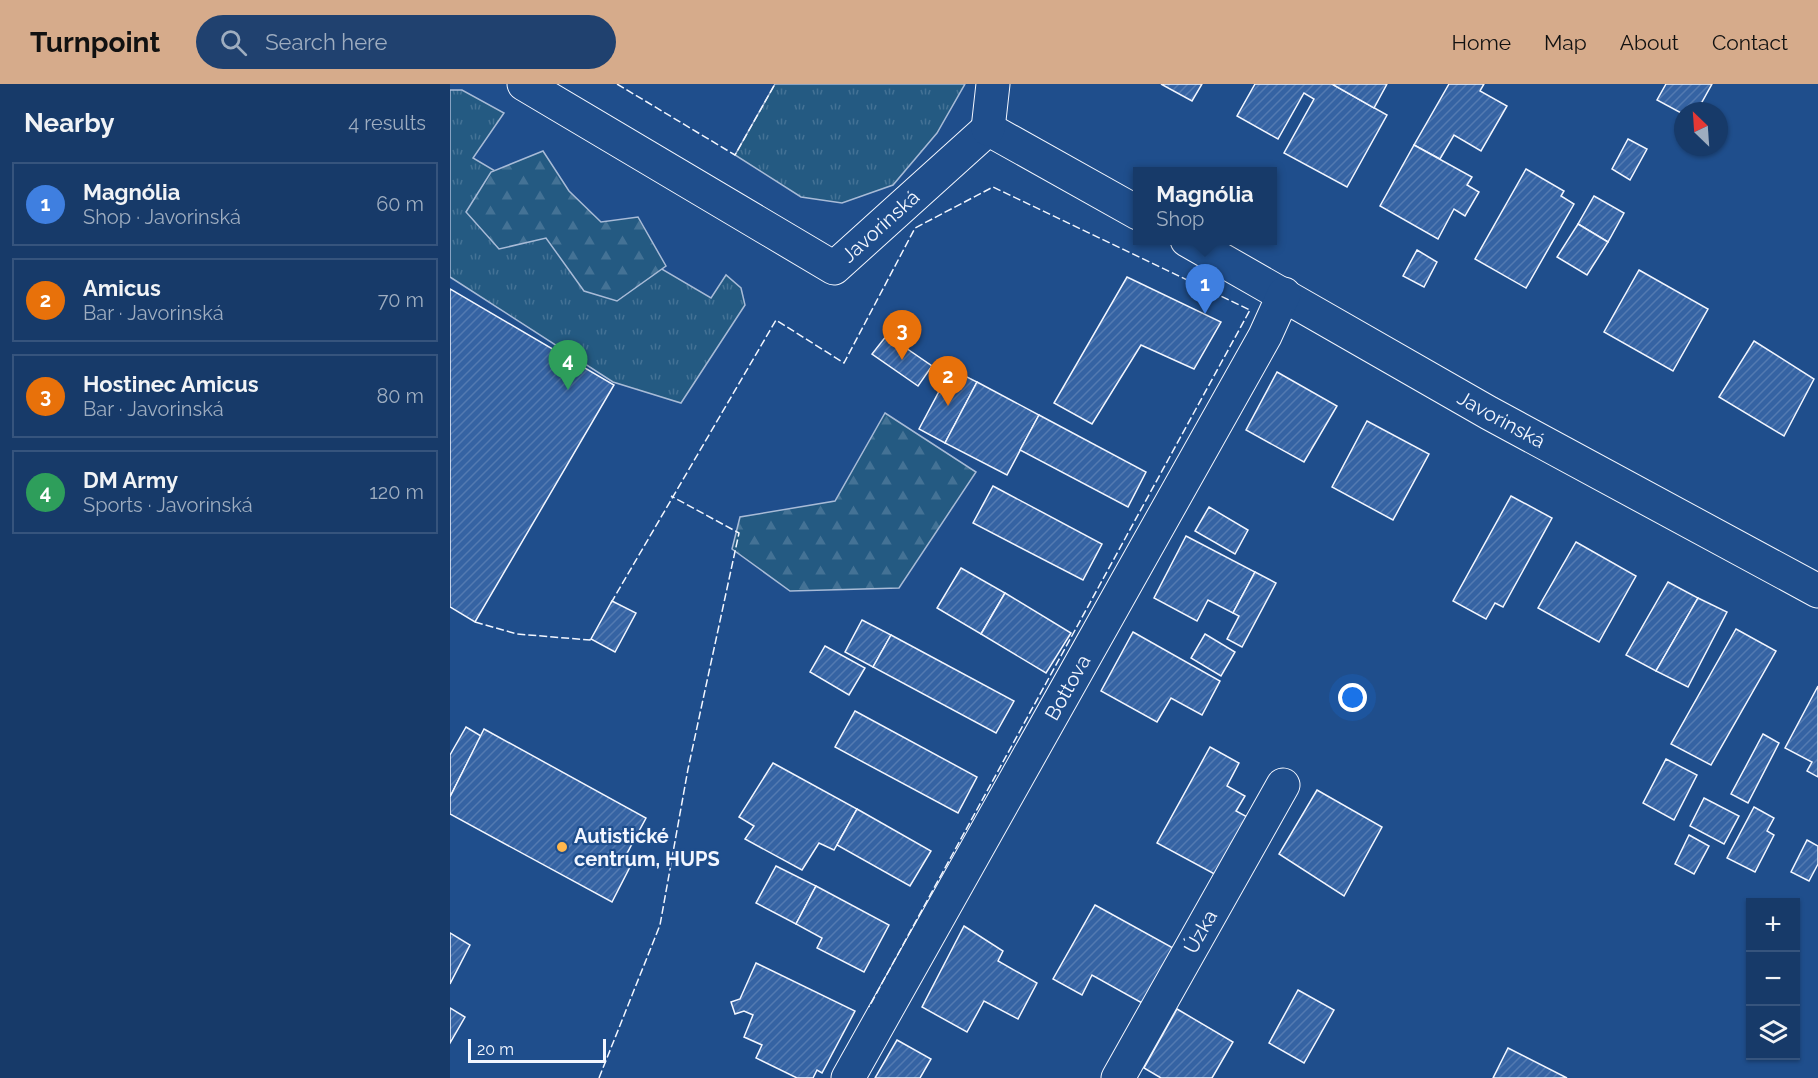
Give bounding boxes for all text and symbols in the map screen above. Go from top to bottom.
search box [196,15,616,69]
text: Turnpoint [30,26,160,59]
icon: search [217,26,250,59]
text: Search here [265,29,387,55]
text: Home [1452,30,1511,55]
text: Map [1544,30,1587,55]
text: About [1620,30,1679,55]
text: Contact [1712,30,1788,55]
north arrow [1674,102,1728,156]
text: Nearby [24,108,114,138]
text: 4 results [348,111,426,135]
popup [1133,167,1277,245]
text: Magnólia [83,179,180,205]
text: Magnólia [1156,181,1254,207]
street label: Javorinská [837,185,924,267]
text: 1 [41,192,50,216]
text: 60 m [376,192,424,216]
text: Shop · Javorinská [83,205,241,229]
text: Shop [1156,207,1204,231]
pin: 1 [1186,264,1224,314]
text: Amicus [83,275,161,301]
text: 2 [40,288,51,312]
text: 70 m [378,288,424,312]
text: Bar · Javorinská [83,301,224,325]
pin: 3 [882,310,922,360]
pin: 4 [548,340,588,390]
pin: 2 [928,356,968,406]
text: Hostinec Amicus [83,371,259,397]
text: 3 [40,384,51,408]
text: 80 m [376,384,424,408]
street label: Javorinská [1453,386,1549,453]
text: Bar · Javorinská [83,397,224,421]
text: DM Army [83,467,178,493]
text: 4 [40,480,51,504]
text: 120 m [369,480,424,504]
text: Sports · Javorinská [83,493,253,517]
street label: Bottova [1040,651,1095,724]
your location [1338,683,1367,712]
place label: Autistické centrum, HUPS [574,824,720,871]
marker: Autistické centrum, HUPS [555,840,569,854]
map controls [1746,898,1800,1060]
button: + [1746,898,1800,952]
street label: Úzka [1179,906,1222,958]
button: − [1746,952,1800,1006]
button: layers [1746,1006,1800,1060]
scale bar [468,1036,606,1064]
text: 20 m [477,1040,514,1059]

